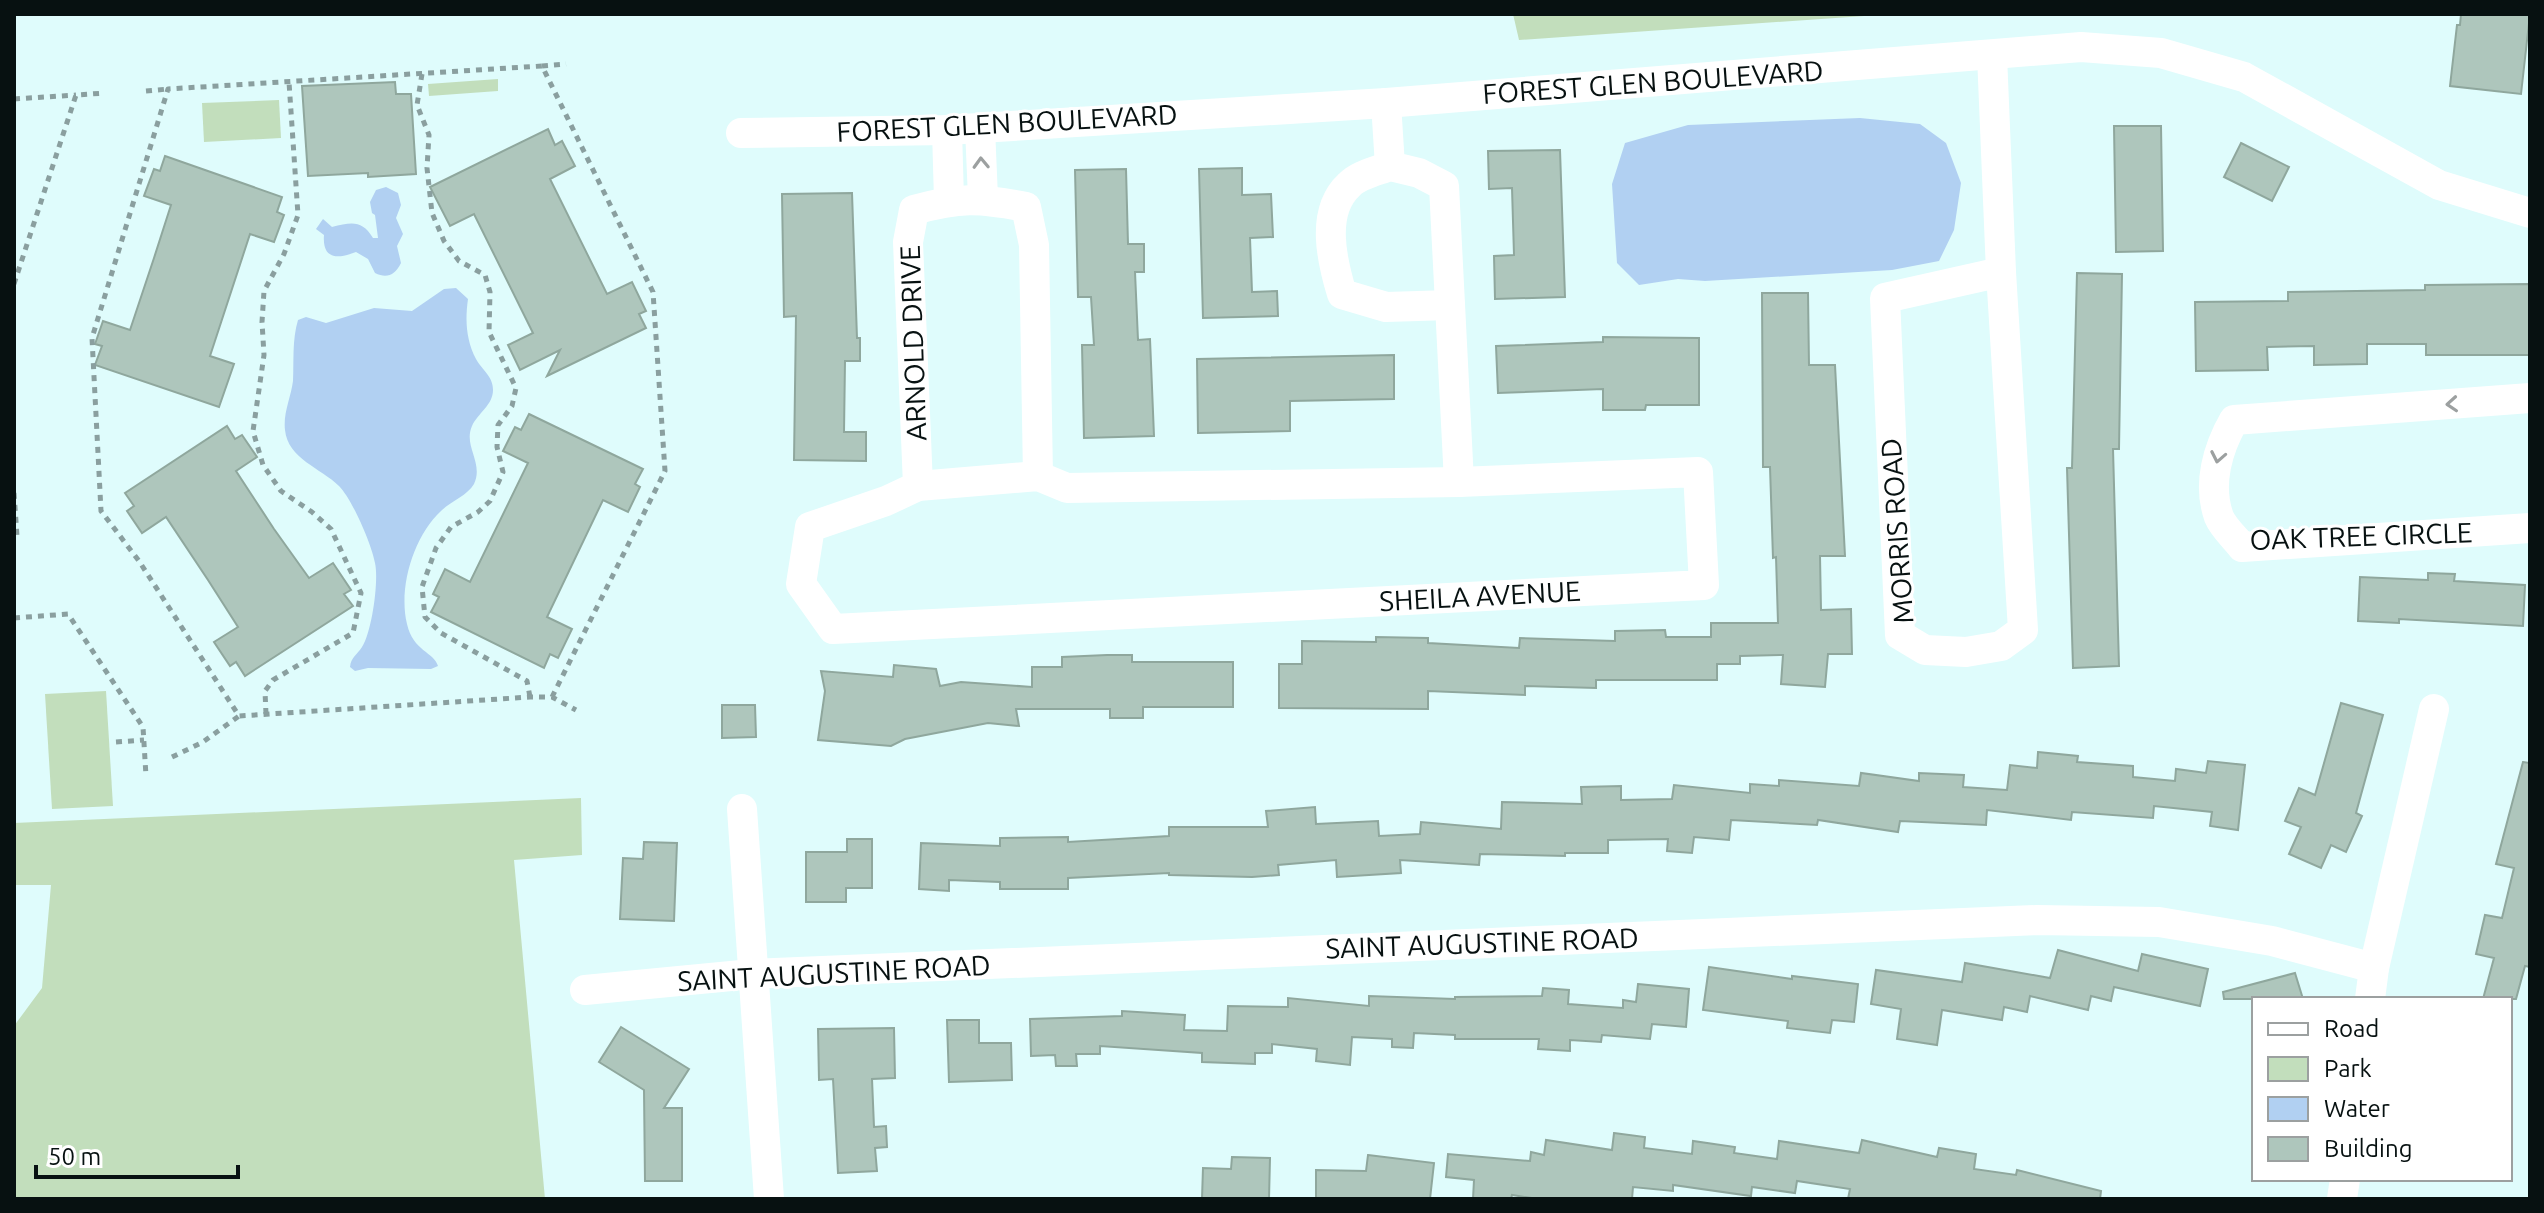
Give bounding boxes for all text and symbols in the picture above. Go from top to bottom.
street label: FOREST GLEN BOULEVARD [1482,54,1824,109]
street label: FOREST GLEN BOULEVARD [836,98,1178,147]
one-way arrow [973,156,990,169]
street label: ARNOLD DRIVE [894,245,931,441]
one-way arrow [2445,395,2458,412]
street label: MORRIS ROAD [1875,437,1918,625]
one-way arrow [2210,450,2227,463]
street label: OAK TREE CIRCLE [2249,516,2473,555]
street label: SHEILA AVENUE [1378,575,1582,616]
street label: SAINT AUGUSTINE ROAD [1325,922,1639,963]
street label: SAINT AUGUSTINE ROAD [677,949,991,996]
legend [2252,997,2512,1181]
text: Road [2324,1015,2379,1042]
text: Park [2324,1055,2372,1082]
text: Water [2324,1095,2390,1122]
scale bar [36,1129,238,1179]
text: Building [2324,1135,2412,1162]
text: 50 m [48,1143,101,1170]

